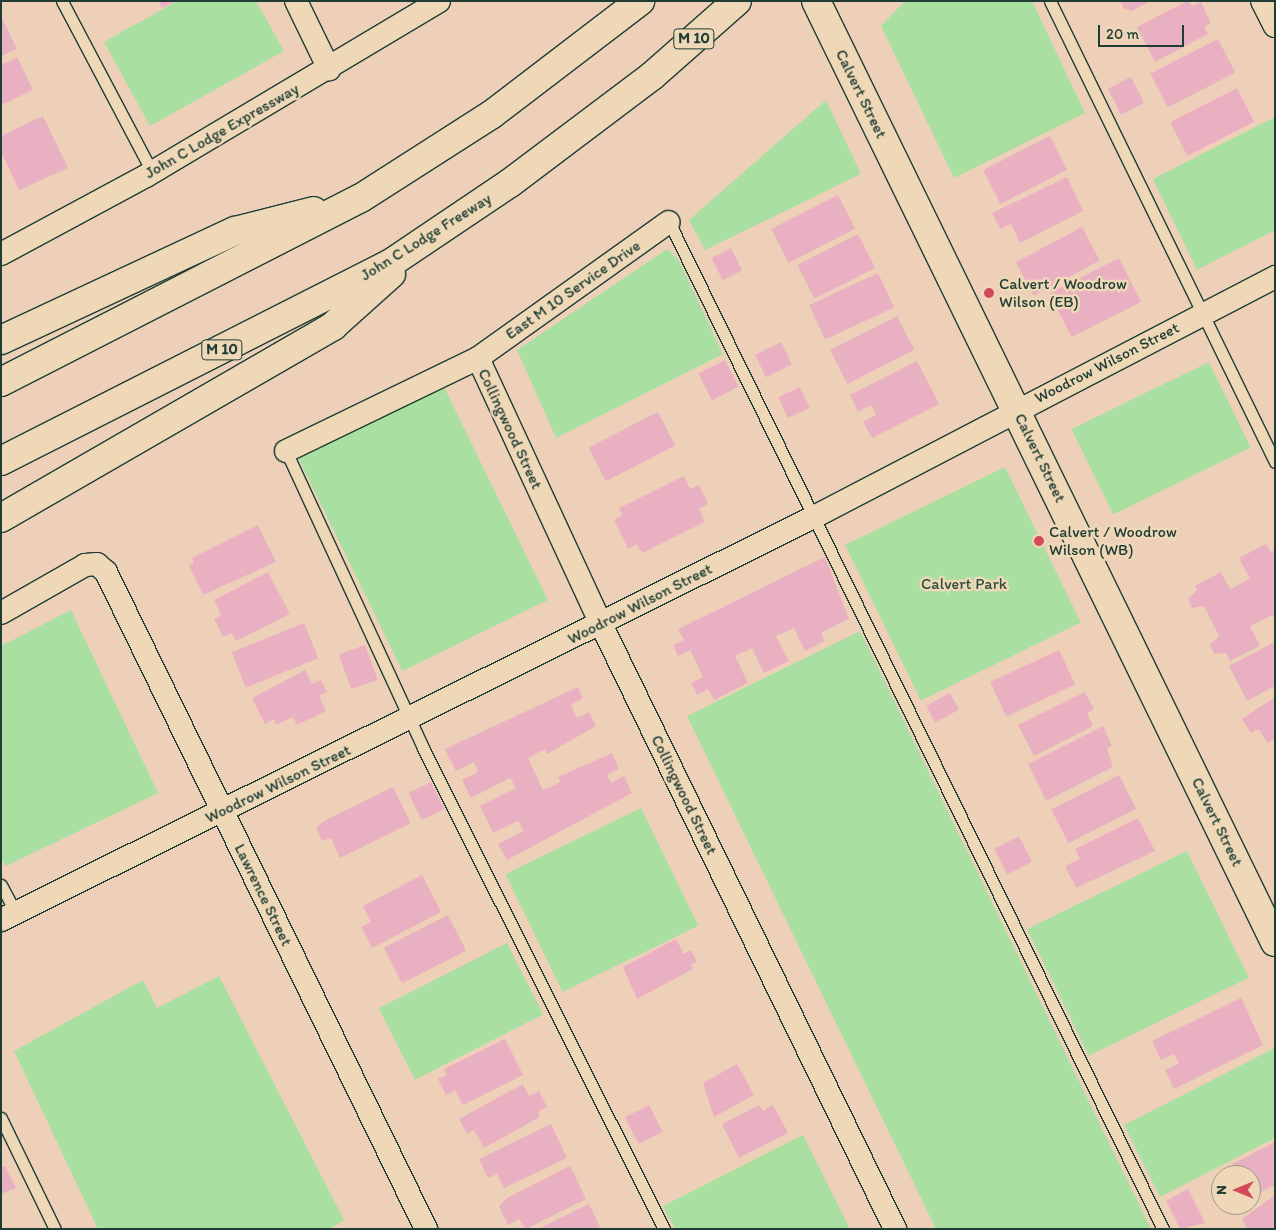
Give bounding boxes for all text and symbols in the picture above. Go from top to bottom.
scale bar [1101,15,1187,47]
text: 20 m [1106,25,1139,43]
road number: M 10 [673,26,715,52]
street label: Calvert Street [831,46,891,142]
street label: John C Lodge Expressway [142,79,302,183]
street label: John C Lodge Freeway [357,189,495,285]
street label: East M 10 Service Drive [502,236,644,344]
place label: Calvert / Woodrow Wilson (EB) [999,274,1127,312]
marker: Calvert / Woodrow Wilson (EB) [983,287,995,299]
street label: Woodrow Wilson Street [1032,318,1182,408]
road number: M 10 [201,338,243,362]
street label: Collingwood Street [474,366,546,492]
street label: Calvert Street [1010,410,1070,506]
place label: Calvert / Woodrow Wilson (WB) [1049,522,1177,560]
marker: Calvert / Woodrow Wilson (WB) [1033,535,1045,547]
street label: Woodrow Wilson Street [565,559,715,649]
park label: Calvert Park [921,574,1007,594]
street label: Collingwood Street [647,732,721,858]
street label: Woodrow Wilson Street [202,740,354,828]
street label: Calvert Street [1187,774,1247,870]
street label: Lawrence Street [230,841,296,949]
north arrow [1211,1165,1261,1215]
text: N [1213,1185,1230,1195]

